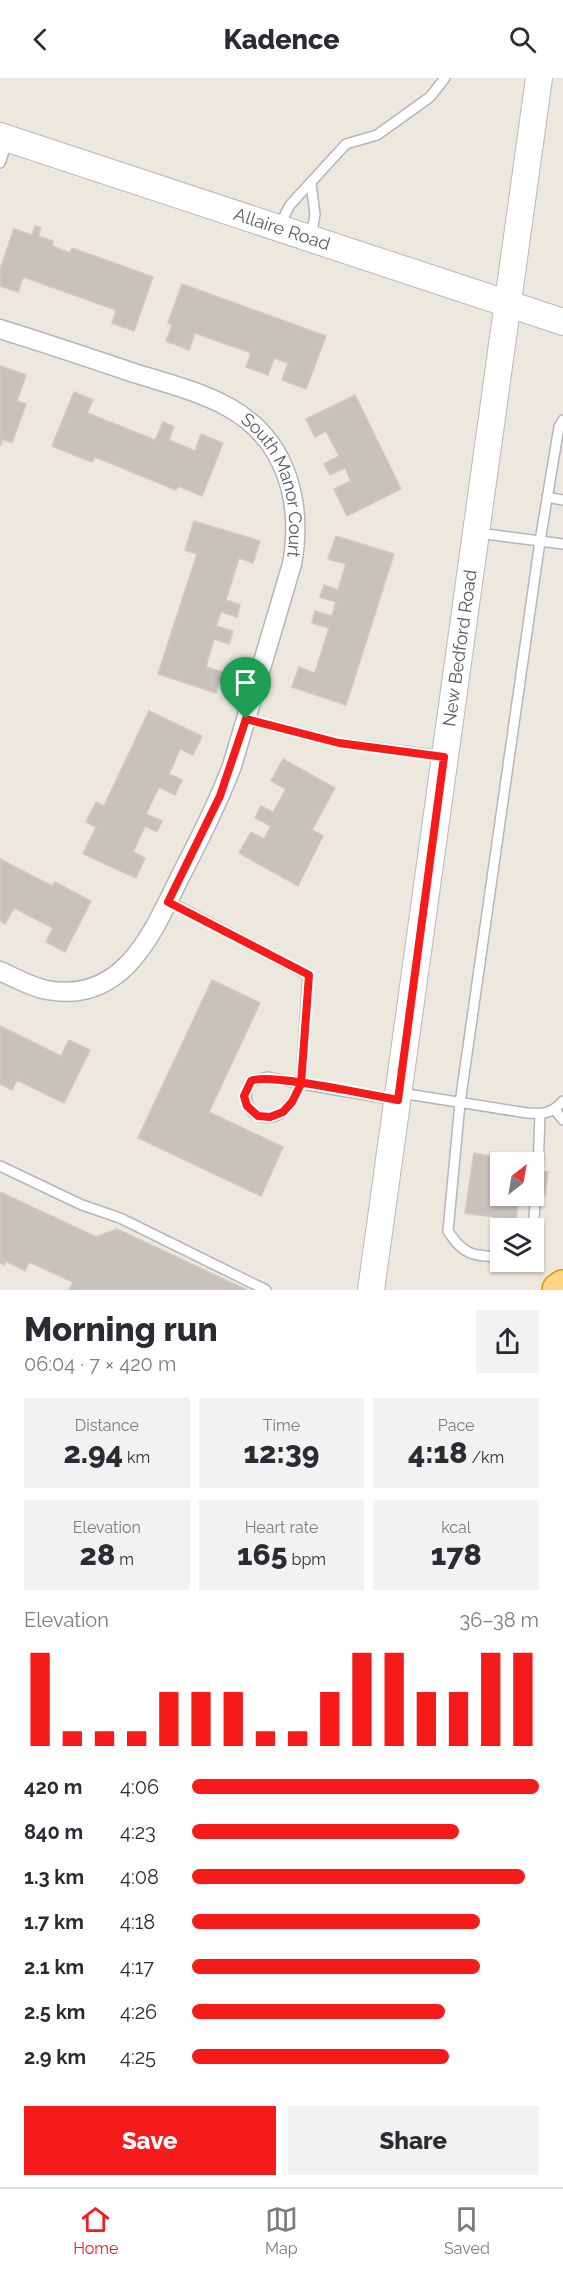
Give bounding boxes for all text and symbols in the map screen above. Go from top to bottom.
icon: back [24,23,57,56]
icon: search [506,23,539,56]
text: Kadence [223,24,340,55]
street label: Allaire Road [231,203,333,254]
street label: South Manor Court [237,408,306,559]
street label: New Bedford Road [438,568,481,728]
pin [220,657,271,719]
icon: arrive [229,666,262,699]
north arrow [490,1152,544,1206]
map controls [490,1152,544,1272]
button: layers [490,1218,544,1272]
text: Morning run [24,1310,218,1349]
button: share [476,1310,539,1373]
text: 06:04 · 7 × 420 m [24,1352,176,1376]
text: Distance [75,1416,139,1435]
text: Time [263,1416,300,1435]
text: Pace [438,1416,475,1435]
text: 2.94 [63,1435,123,1470]
text: 12:39 [244,1435,319,1470]
text: 4:18 [408,1435,467,1470]
text: km [123,1448,150,1467]
text: /km [467,1448,504,1467]
text: Elevation [73,1518,141,1537]
text: Heart rate [245,1518,318,1537]
text: kcal [441,1518,471,1537]
text: 28 [80,1537,115,1572]
text: 165 [237,1537,287,1572]
text: 178 [431,1537,482,1572]
text: m [115,1550,134,1569]
text: bpm [287,1550,326,1569]
text: Elevation [24,1608,109,1632]
text: 36–38 m [460,1608,539,1632]
text: 420 m [24,1775,82,1799]
text: 4:06 [120,1775,159,1799]
text: 840 m [24,1820,83,1844]
text: 4:23 [120,1820,156,1844]
text: 1.3 km [24,1865,84,1889]
text: 4:08 [120,1865,159,1889]
text: 1.7 km [24,1910,84,1934]
text: 4:18 [120,1910,155,1934]
text: 2.1 km [24,1955,84,1979]
text: 4:17 [120,1955,154,1979]
text: 2.5 km [24,2000,85,2024]
text: 4:26 [120,2000,157,2024]
text: 2.9 km [24,2045,86,2069]
text: 4:25 [120,2045,156,2069]
button: Save [24,2106,276,2175]
button: Share [288,2106,539,2175]
tab: Home [73,2203,118,2258]
tab: Map [265,2203,298,2258]
tab: Saved [444,2203,490,2258]

